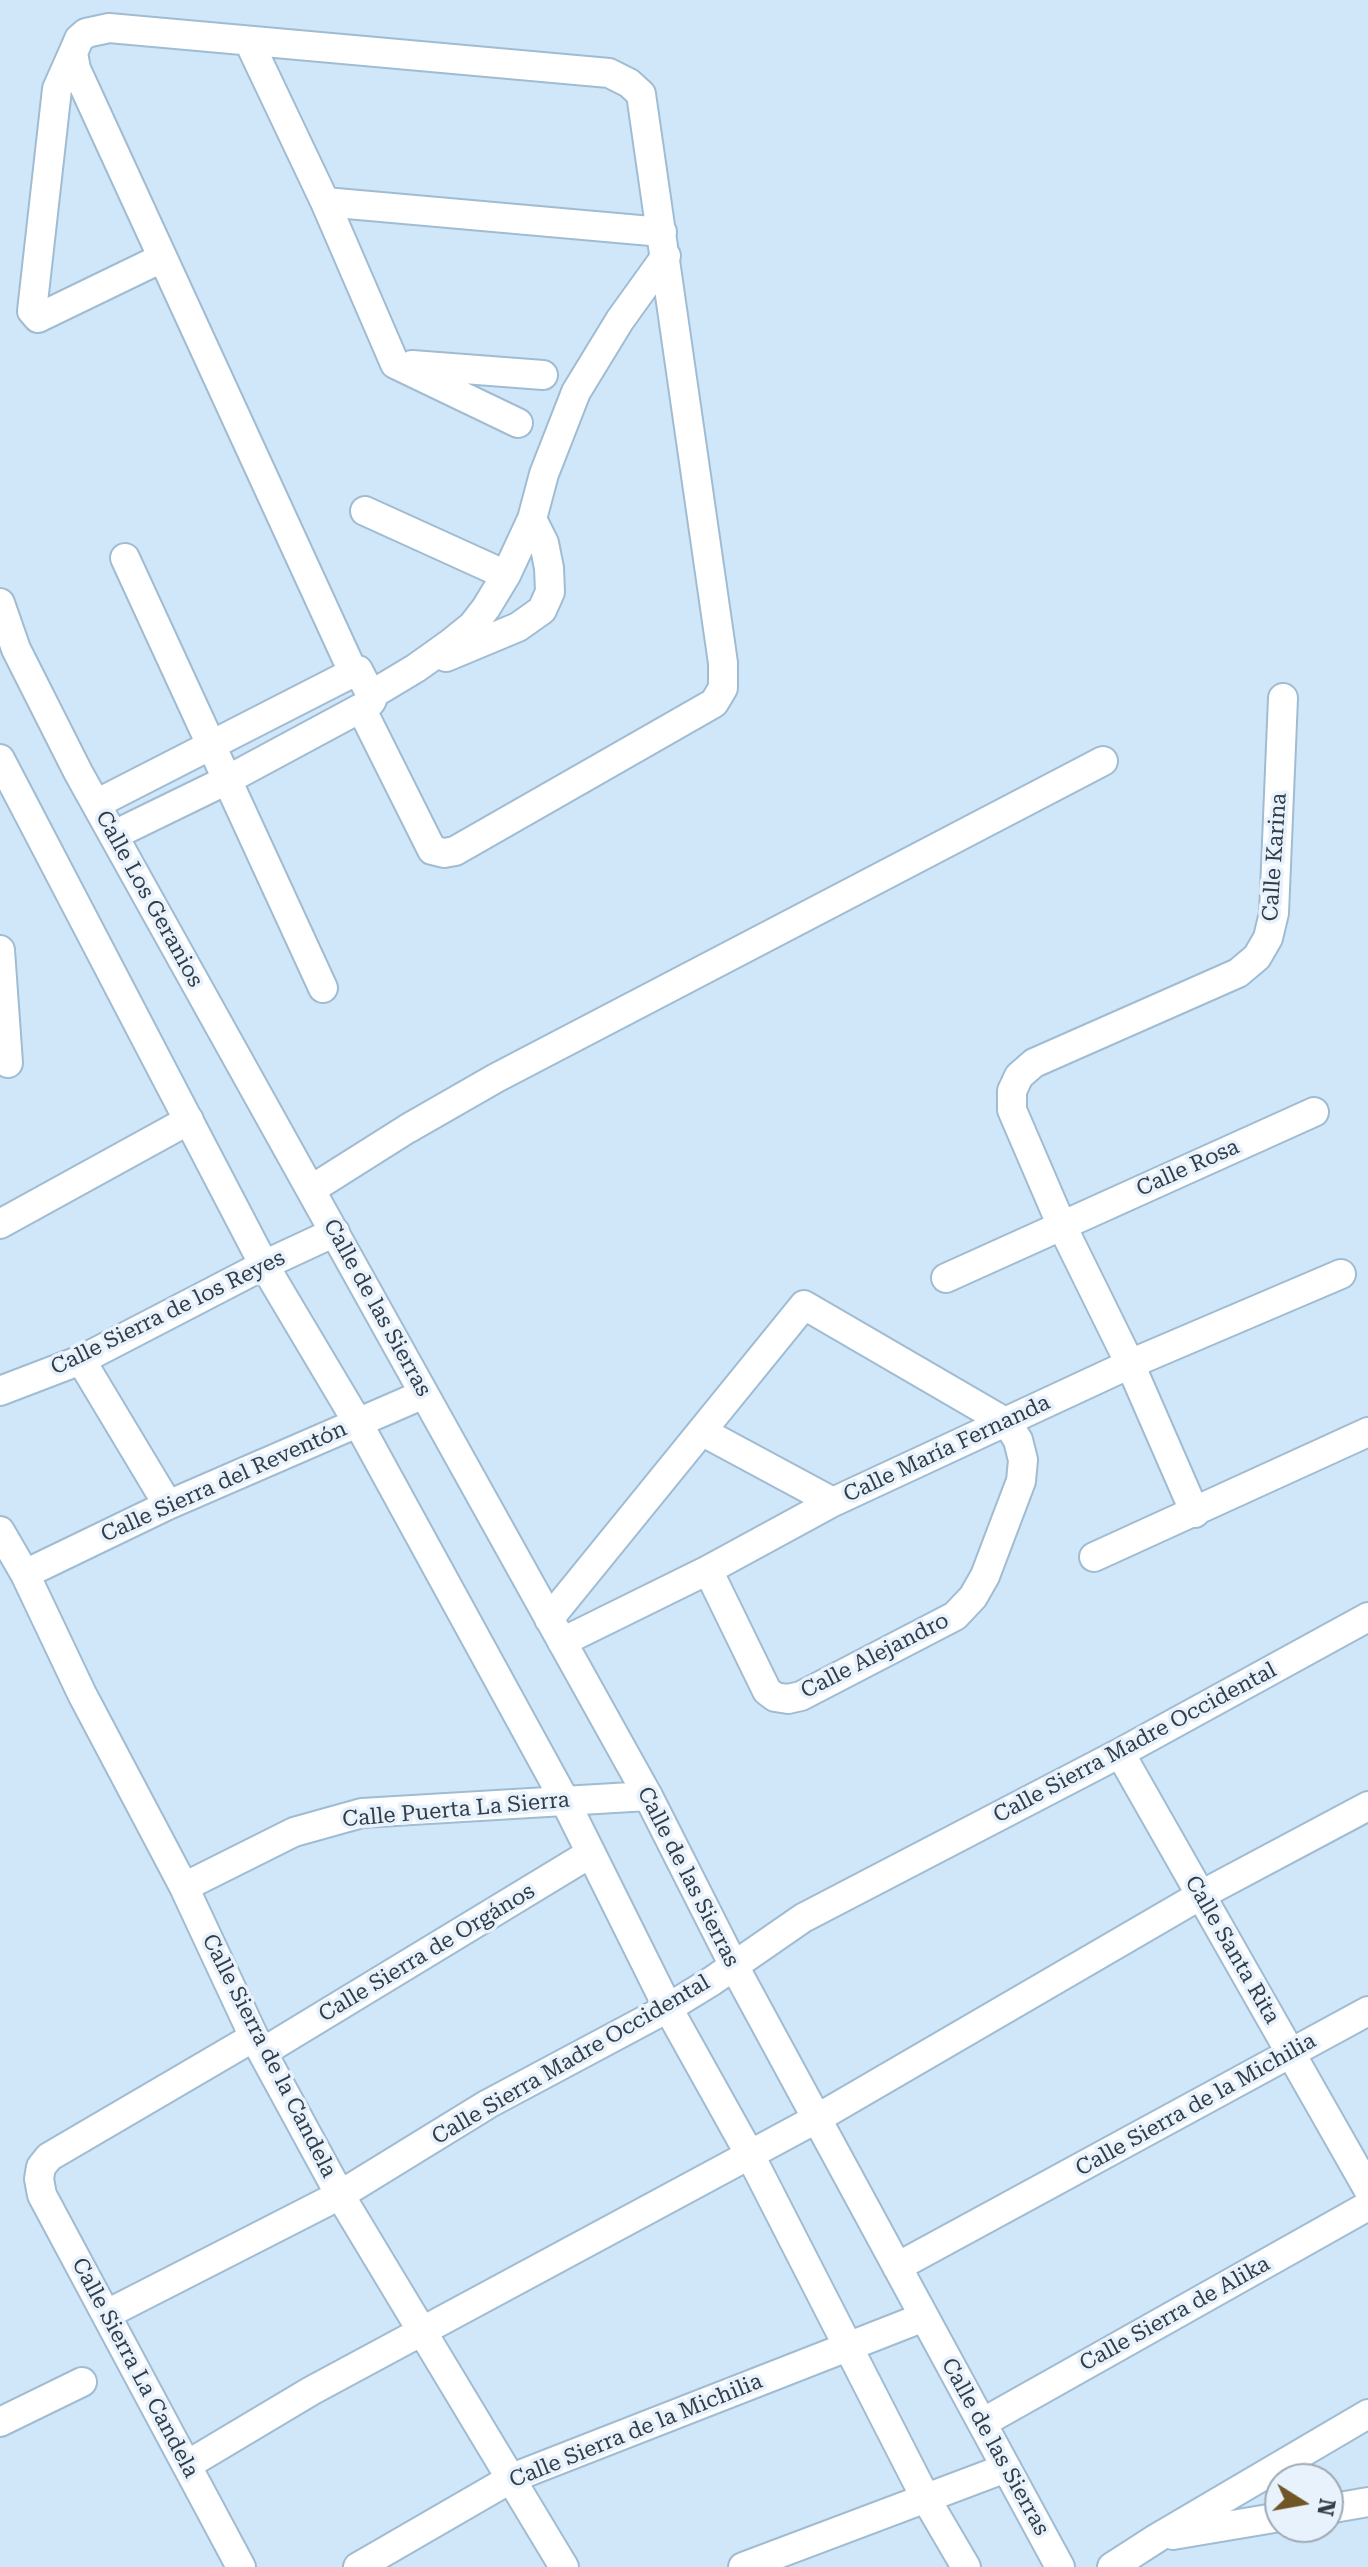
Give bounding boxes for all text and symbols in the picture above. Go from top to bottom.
street label: Calle Karina [1257,792,1293,922]
street label: Calle Los Geranios [90,806,208,992]
street label: Calle Rosa [1133,1134,1243,1202]
street label: Calle de las Sierras [317,1215,437,1401]
street label: Calle Sierra de los Reyes [47,1245,289,1381]
street label: Calle María Fernanda [840,1390,1054,1508]
street label: Calle Sierra del Reventón [97,1416,351,1548]
street label: Calle Alejandro [797,1607,953,1705]
street label: Calle Sierra Madre Occidental [989,1657,1281,1829]
street label: Calle de las Sierras [631,1783,745,1971]
street label: Calle Puerta La Sierra [341,1787,571,1833]
street label: Calle Santa Rita [1179,1871,1285,2029]
street label: Calle Sierra de Orgános [314,1878,540,2028]
street label: Calle Sierra de la Candela [196,1930,342,2182]
street label: Calle Sierra Madre Occidental [427,1969,715,2151]
street label: Calle Sierra de la Michilia [1071,2028,1321,2182]
street label: Calle Sierra de Alika [1075,2251,1275,2377]
street label: Calle Sierra La Candela [66,2254,204,2482]
street label: Calle de las Sierras [935,2354,1055,2540]
street label: Calle Sierra de la Michilia [506,2368,766,2494]
north arrow [1264,2463,1344,2543]
text: N [1312,2497,1340,2518]

